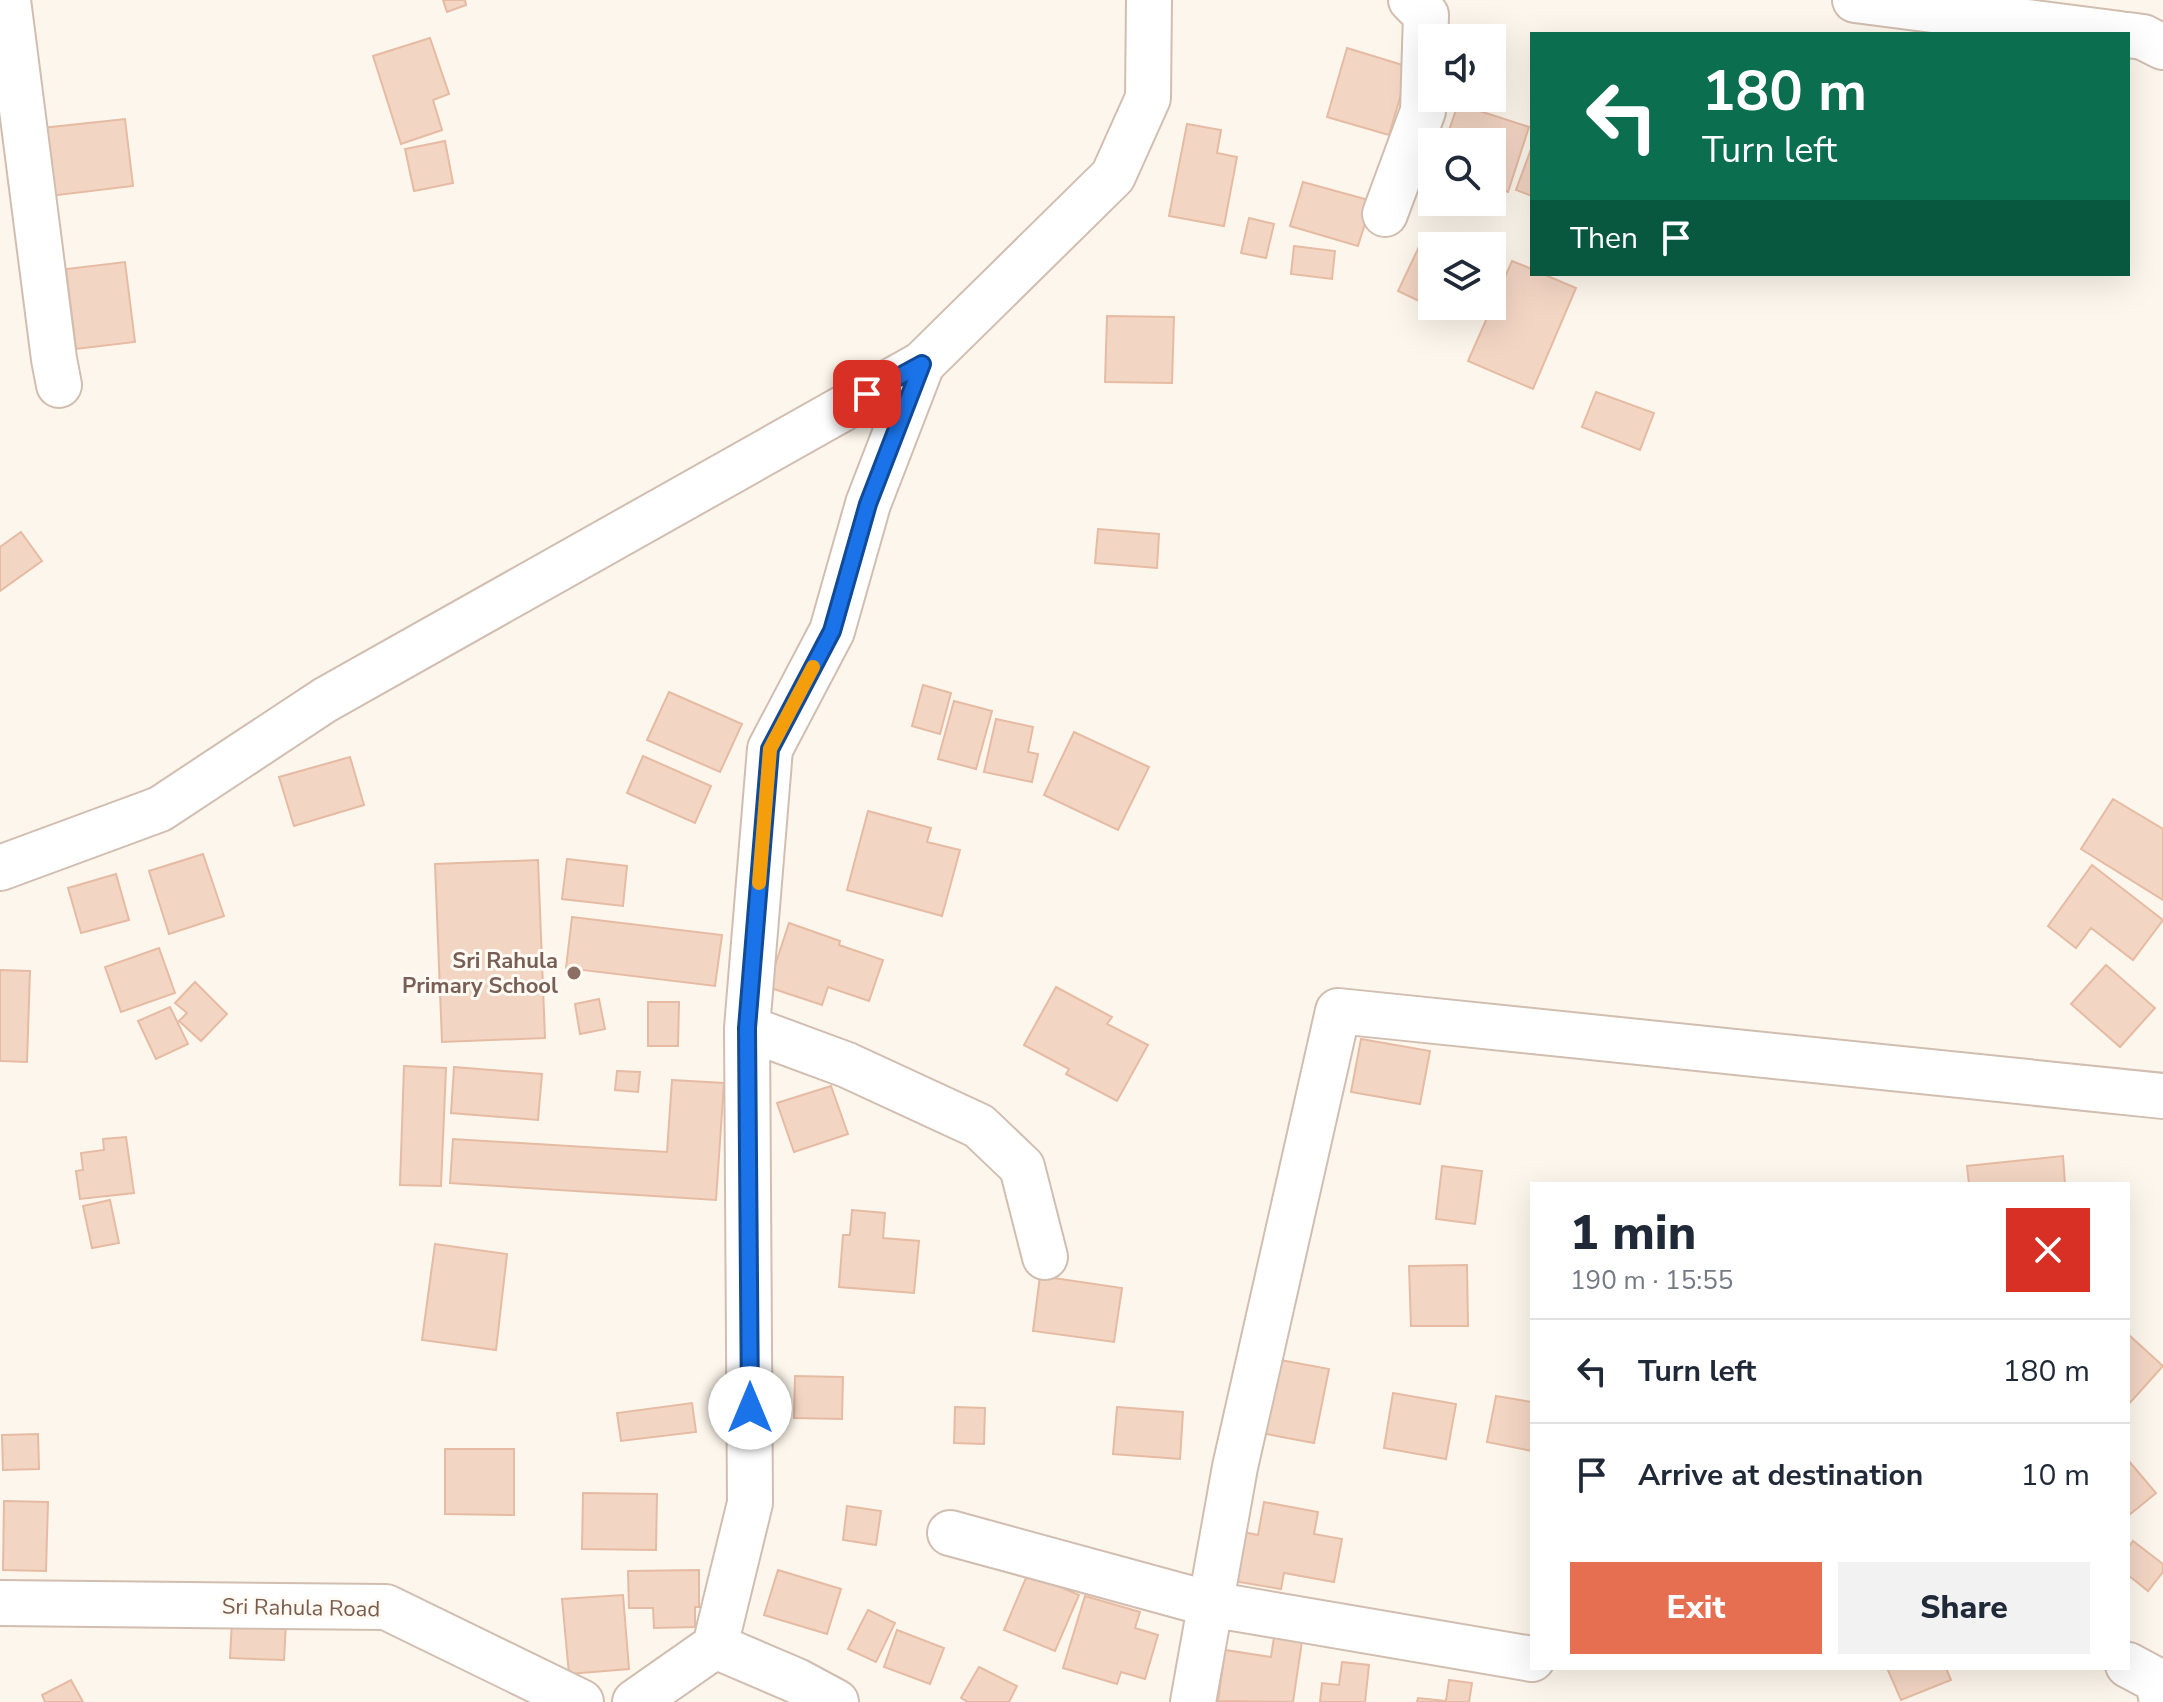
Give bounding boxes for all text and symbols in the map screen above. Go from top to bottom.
map controls [1418,24,1506,320]
button: sound [1418,24,1506,112]
text: 180 m [1702,53,1867,130]
icon: left [1570,64,1674,168]
text: Turn left [1702,126,1837,175]
button: search [1418,128,1506,216]
icon: arrive [1654,216,1698,260]
text: Then [1570,218,1638,259]
button: layers [1418,232,1506,320]
pin [833,360,901,428]
icon: arrive [845,372,889,416]
place label: Sri Rahula Primary School [402,946,558,1001]
marker: Sri Rahula Primary School [565,964,583,982]
text: 1 min [1570,1200,1696,1266]
button: close [2006,1208,2090,1292]
text: 190 m · 15:55 [1570,1263,1733,1298]
icon: left [1570,1349,1614,1393]
text: Turn left [1638,1351,1756,1392]
text: 180 m [2003,1351,2090,1392]
position arrow [708,1366,792,1450]
icon: arrive [1570,1453,1614,1497]
text: Arrive at destination [1638,1455,1923,1496]
text: 10 m [2021,1455,2090,1496]
button: Exit [1570,1562,1822,1654]
button: Share [1838,1562,2090,1654]
street label: Sri Rahula Road [222,1592,380,1624]

